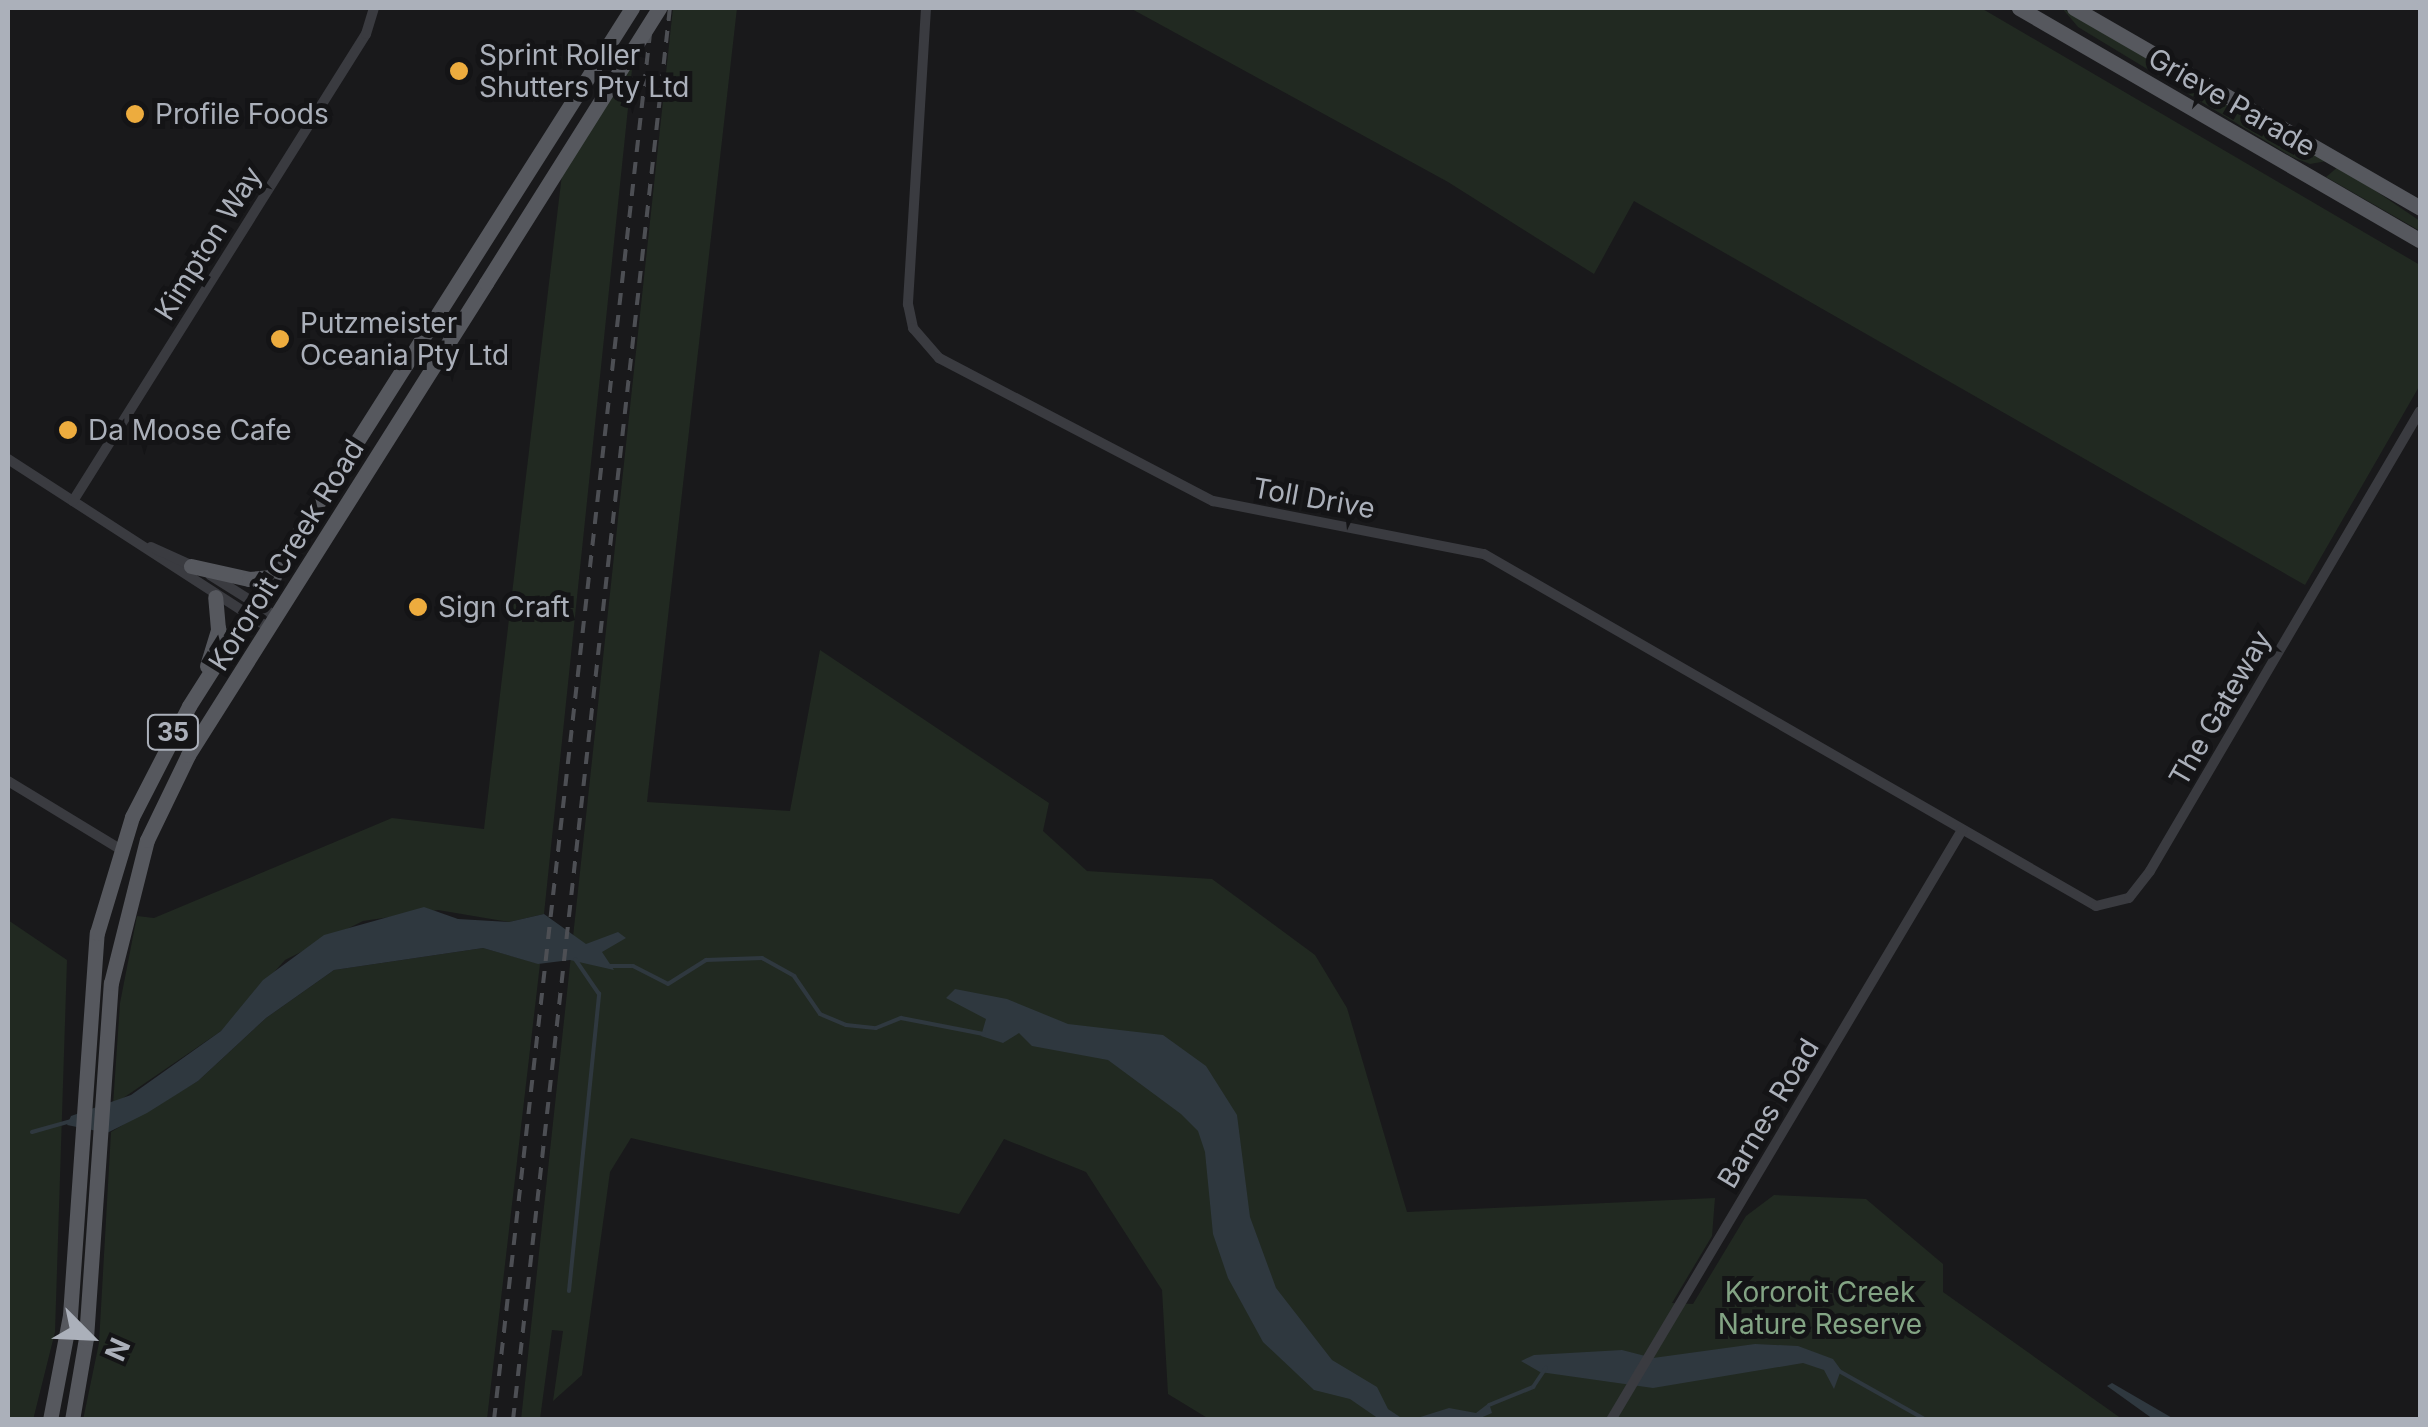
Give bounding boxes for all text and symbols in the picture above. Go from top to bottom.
place label: Sprint Roller Shutters Pty Ltd [479,38,689,104]
street label: Grieve Parade [2143,41,2321,163]
marker: Sprint Roller Shutters Pty Ltd [448,60,470,82]
place label: Profile Foods [155,97,329,131]
marker: Profile Foods [124,103,146,125]
street label: Kimpton Way [147,160,269,326]
place label: Putzmeister Oceania Pty Ltd [300,306,509,372]
marker: Putzmeister Oceania Pty Ltd [269,328,291,350]
place label: Da Moose Cafe [88,413,292,447]
marker: Da Moose Cafe [57,419,79,441]
street label: Kororoit Creek Road [201,433,371,677]
street label: Toll Drive [1250,471,1378,525]
place label: Sign Craft [438,590,570,624]
marker: Sign Craft [407,596,429,618]
street label: The Gateway [2162,624,2278,792]
road number: 35 [146,712,200,752]
street label: Barnes Road [1710,1032,1826,1194]
park label: Kororoit Creek Nature Reserve [1718,1275,1922,1341]
north arrow [40,1287,140,1387]
text: N [98,1333,137,1366]

